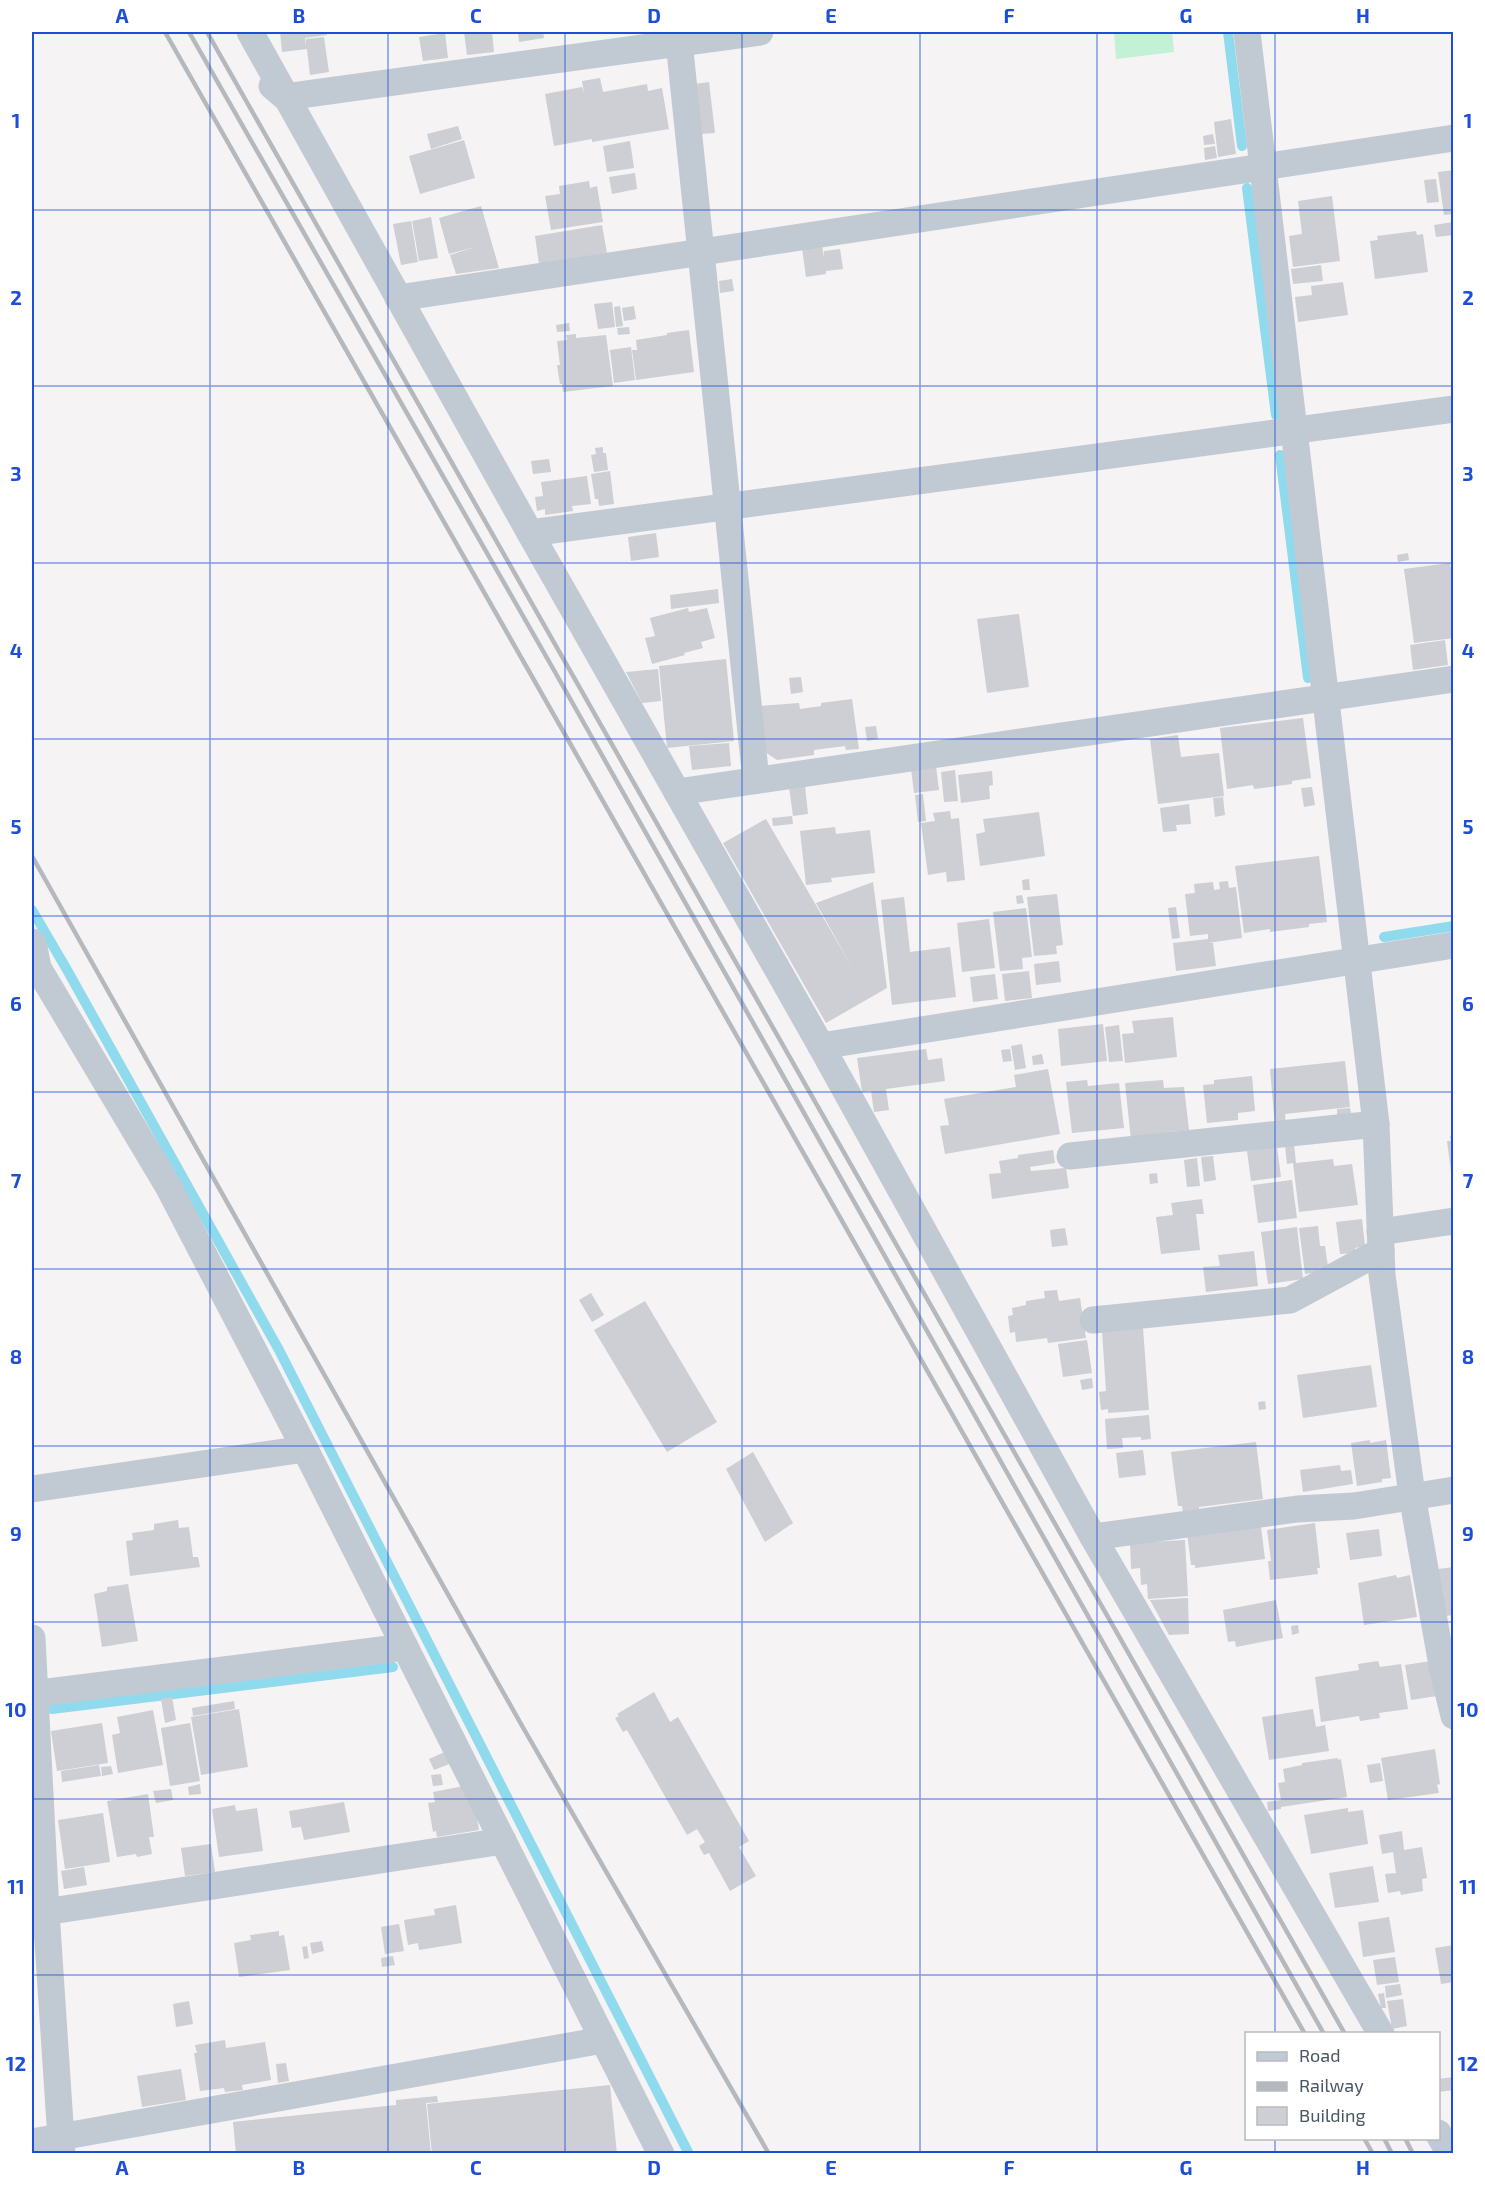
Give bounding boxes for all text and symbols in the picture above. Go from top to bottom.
text: A [115,3,129,27]
text: B [293,3,305,27]
text: C [470,3,482,27]
text: D [647,3,661,27]
text: E [825,3,837,27]
text: F [1003,3,1015,27]
text: G [1180,3,1192,27]
text: H [1356,3,1370,27]
text: 1 [12,108,20,132]
text: 1 [1464,108,1472,132]
text: 2 [10,285,22,309]
text: 2 [1462,285,1474,309]
text: 3 [10,461,22,485]
text: 3 [1462,461,1474,485]
text: 4 [10,638,23,662]
text: 4 [1462,638,1475,662]
text: 5 [10,814,22,838]
text: 5 [1462,814,1474,838]
text: 6 [10,991,22,1015]
text: 6 [1462,991,1474,1015]
text: 7 [11,1168,22,1192]
text: 7 [1463,1168,1474,1192]
text: 8 [10,1344,22,1368]
text: 8 [1462,1344,1474,1368]
text: 9 [10,1521,22,1545]
text: 9 [1462,1521,1474,1545]
text: 10 [5,1697,27,1721]
text: 10 [1457,1697,1479,1721]
text: 11 [7,1874,25,1898]
text: 11 [1459,1874,1477,1898]
legend [1245,2032,1440,2140]
text: Road [1299,2044,1340,2066]
text: 12 [6,2051,26,2075]
text: 12 [1458,2051,1478,2075]
text: Railway [1299,2074,1364,2096]
text: Building [1299,2104,1366,2126]
text: A [115,2155,129,2179]
text: B [293,2155,305,2179]
text: C [470,2155,482,2179]
text: D [647,2155,661,2179]
text: E [825,2155,837,2179]
text: F [1003,2155,1015,2179]
text: G [1180,2155,1192,2179]
text: H [1356,2155,1370,2179]

